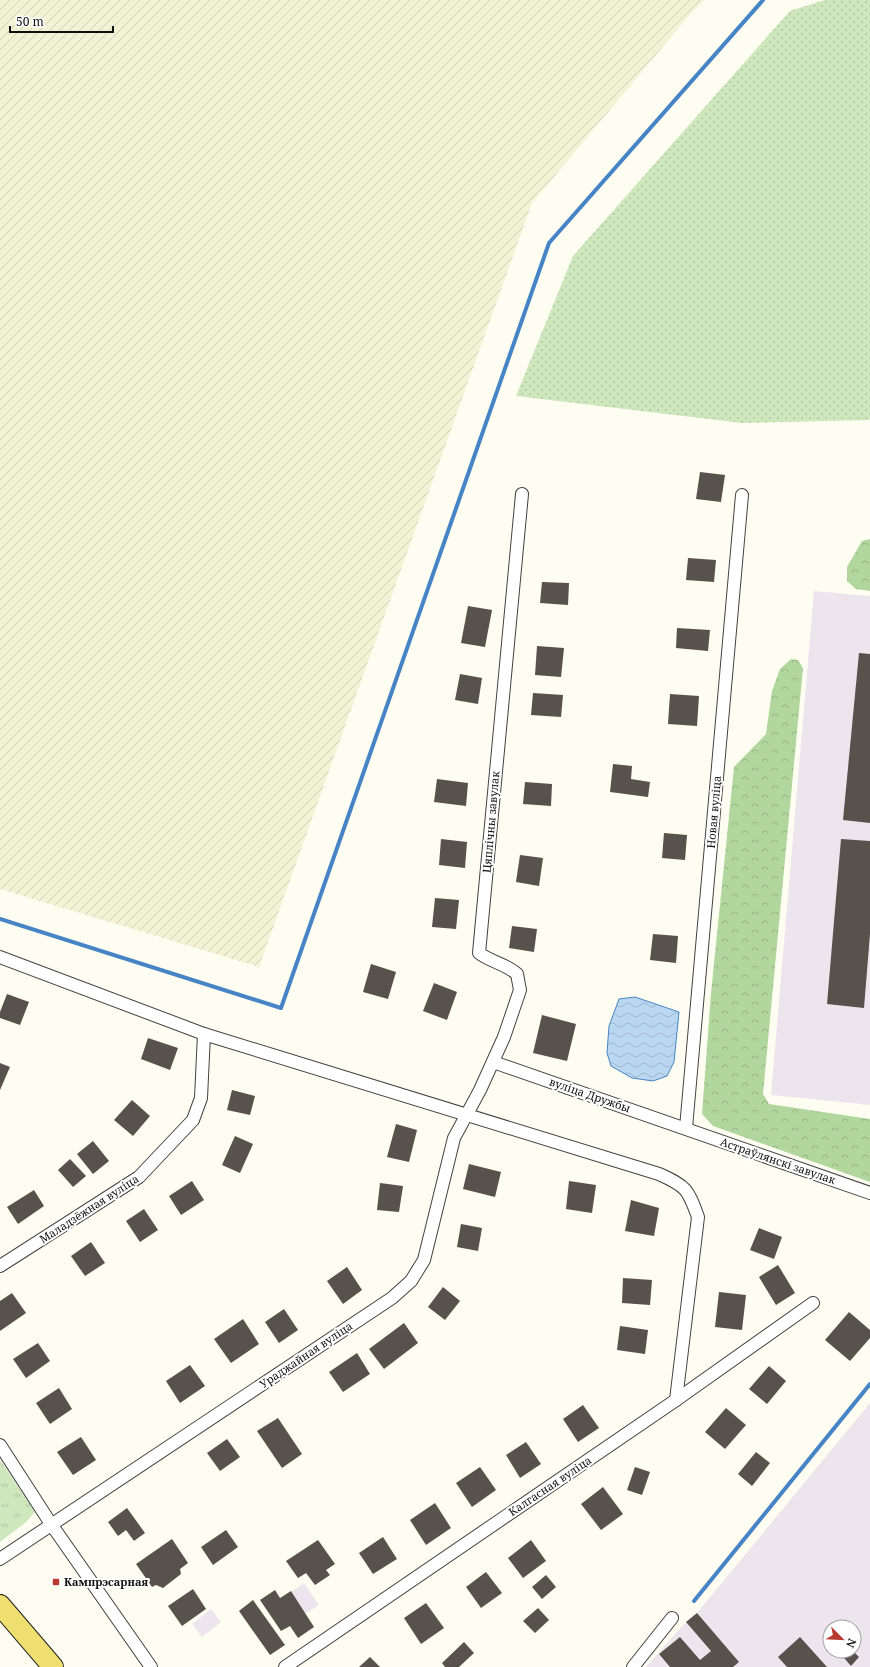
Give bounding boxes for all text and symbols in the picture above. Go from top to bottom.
scale bar [10,8,113,34]
text: 50 m [16,13,44,30]
street label: Цяплічны завулак [479,770,502,874]
street label: Новая вуліца [703,775,724,849]
street label: вуліца Дружбы [548,1074,633,1115]
street label: Астраўлянскі завулак [719,1134,838,1187]
street label: Маладзёжная вуліца [36,1171,141,1246]
street label: Ураджайная вуліца [256,1318,355,1391]
street label: Калгасная вуліца [505,1452,594,1519]
place label: Кампрэсарная [64,1574,148,1589]
marker: Кампрэсарная [51,1577,61,1587]
north arrow [822,1619,862,1659]
text: N [843,1636,860,1651]

